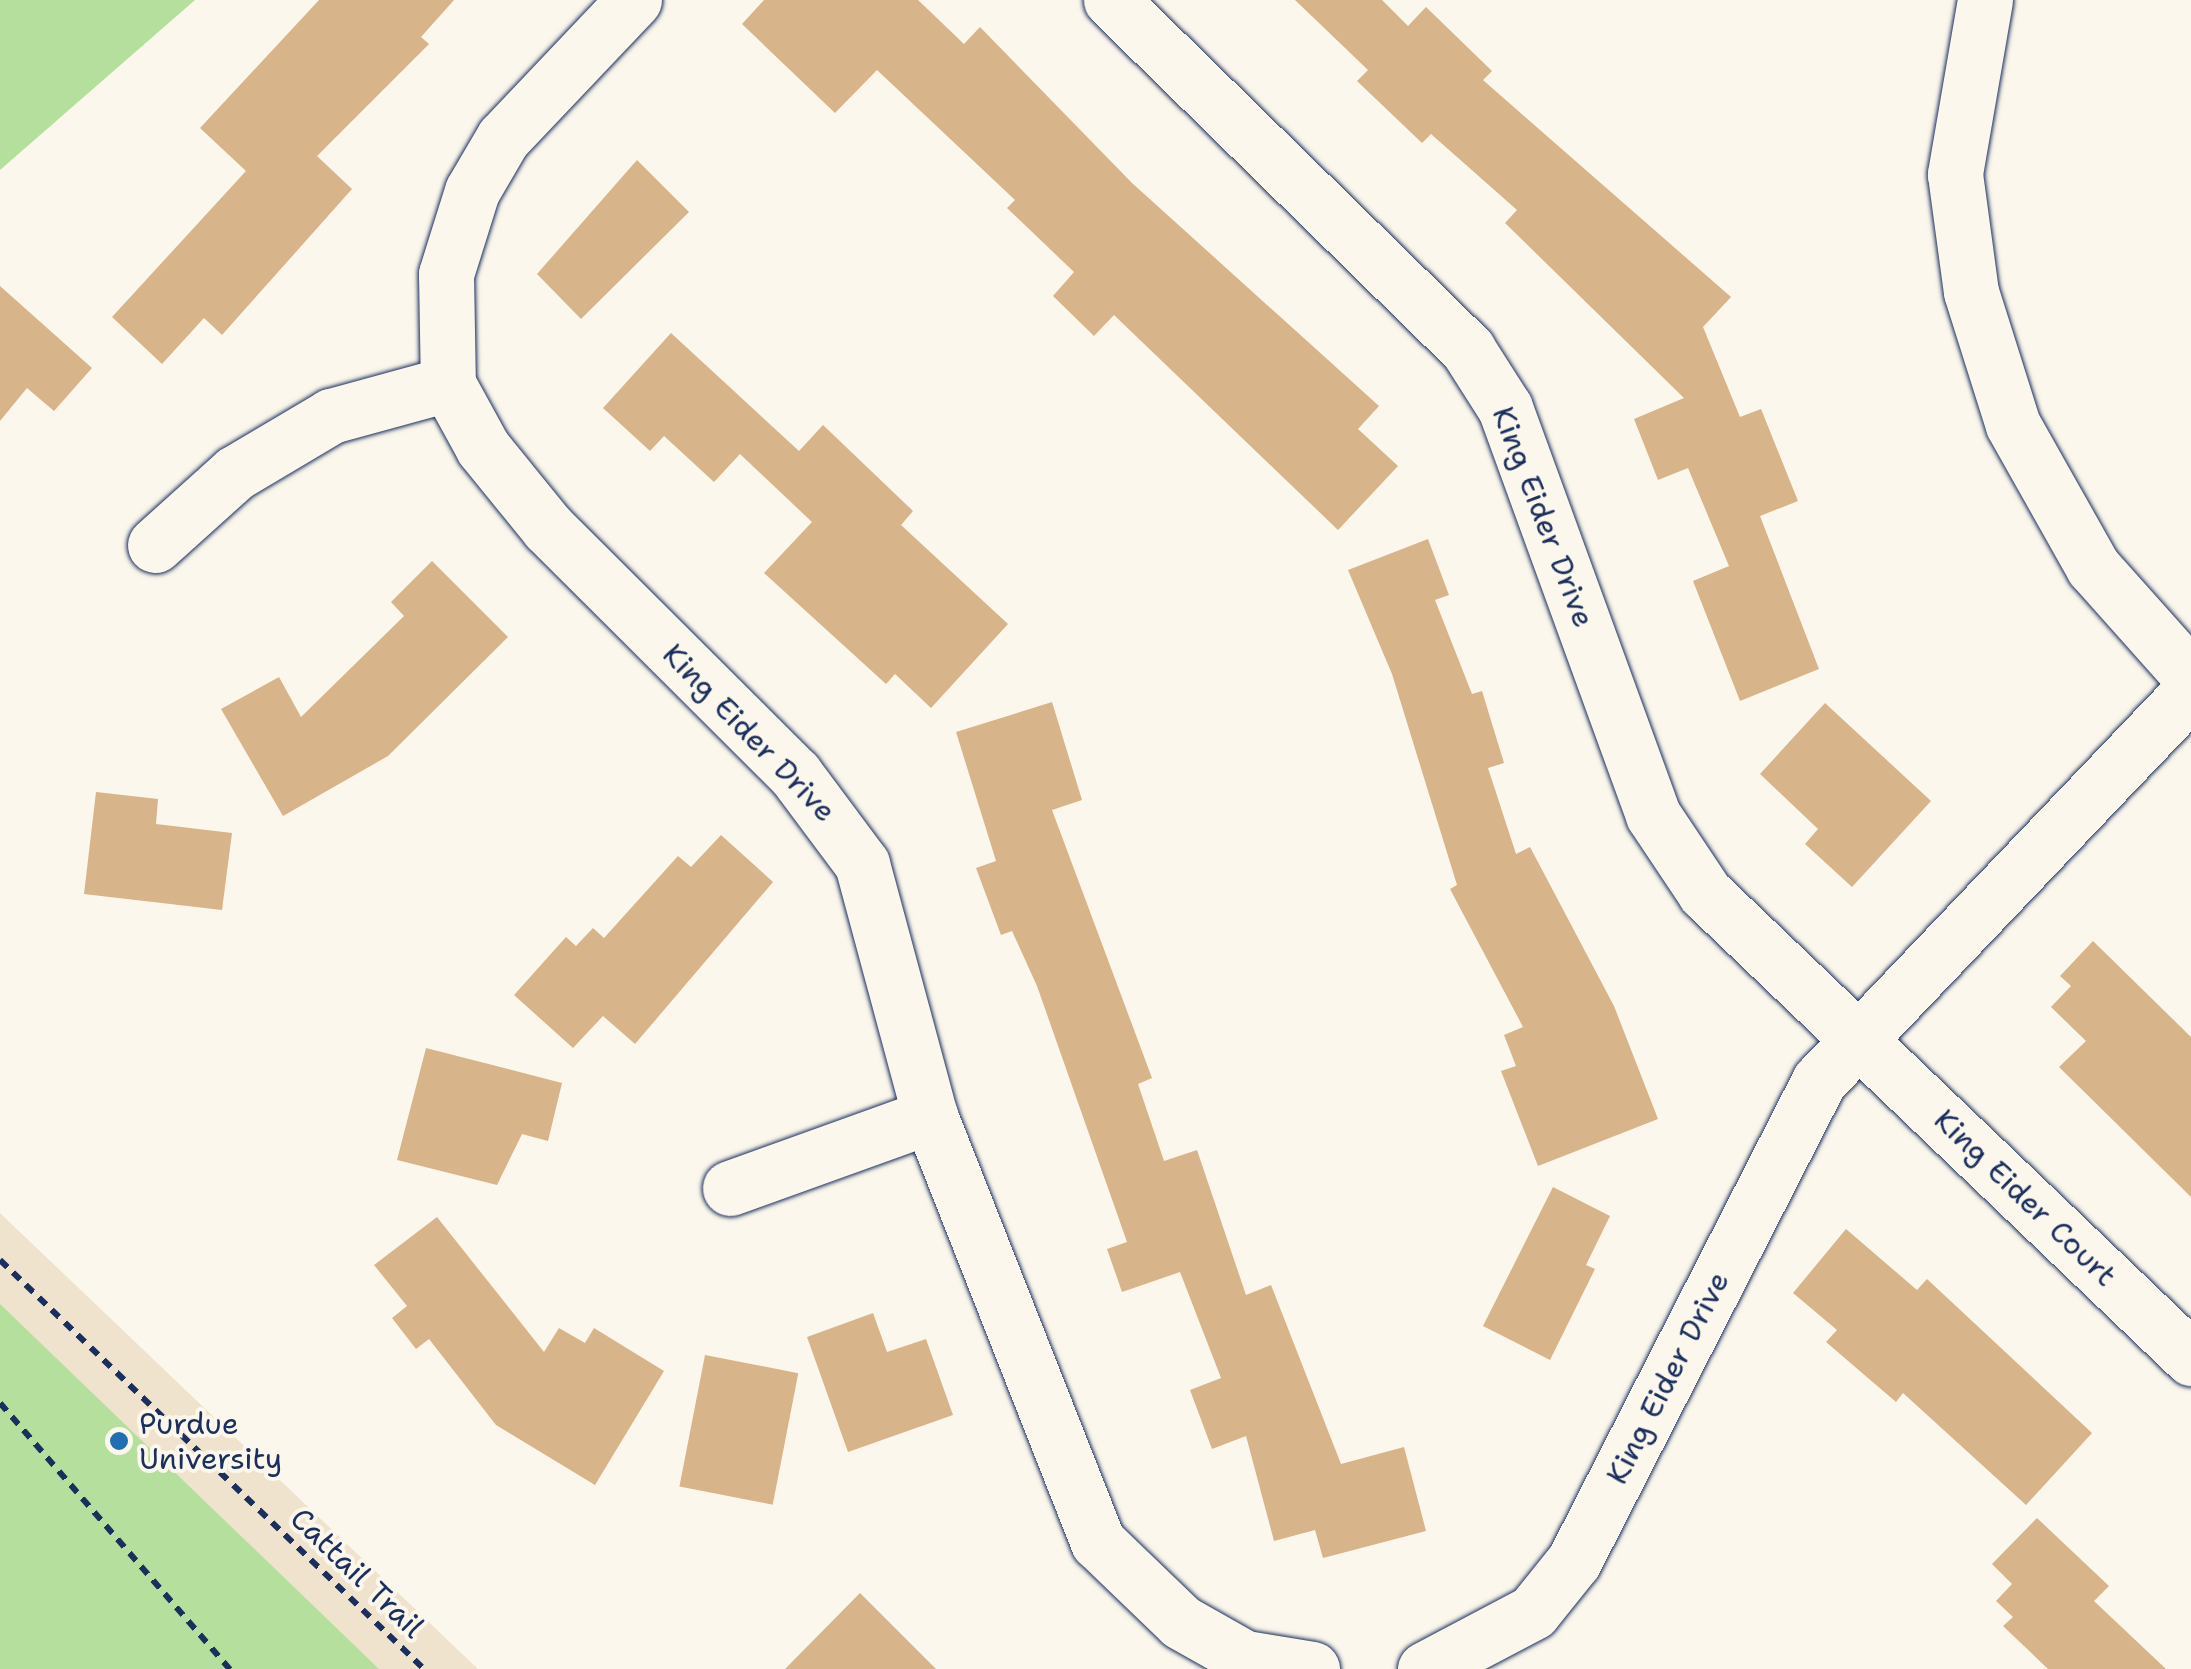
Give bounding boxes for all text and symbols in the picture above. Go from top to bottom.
street label: King Eider Drive [1484,402,1602,632]
street label: King Eider Drive [655,637,843,829]
street label: King Eider Court [1926,1102,2124,1294]
street label: King Eider Drive [1599,1266,1737,1490]
place label: Purdue University [139,1406,282,1476]
marker: Purdue University [108,1430,130,1452]
street label: Cattail Trail [283,1501,431,1645]

